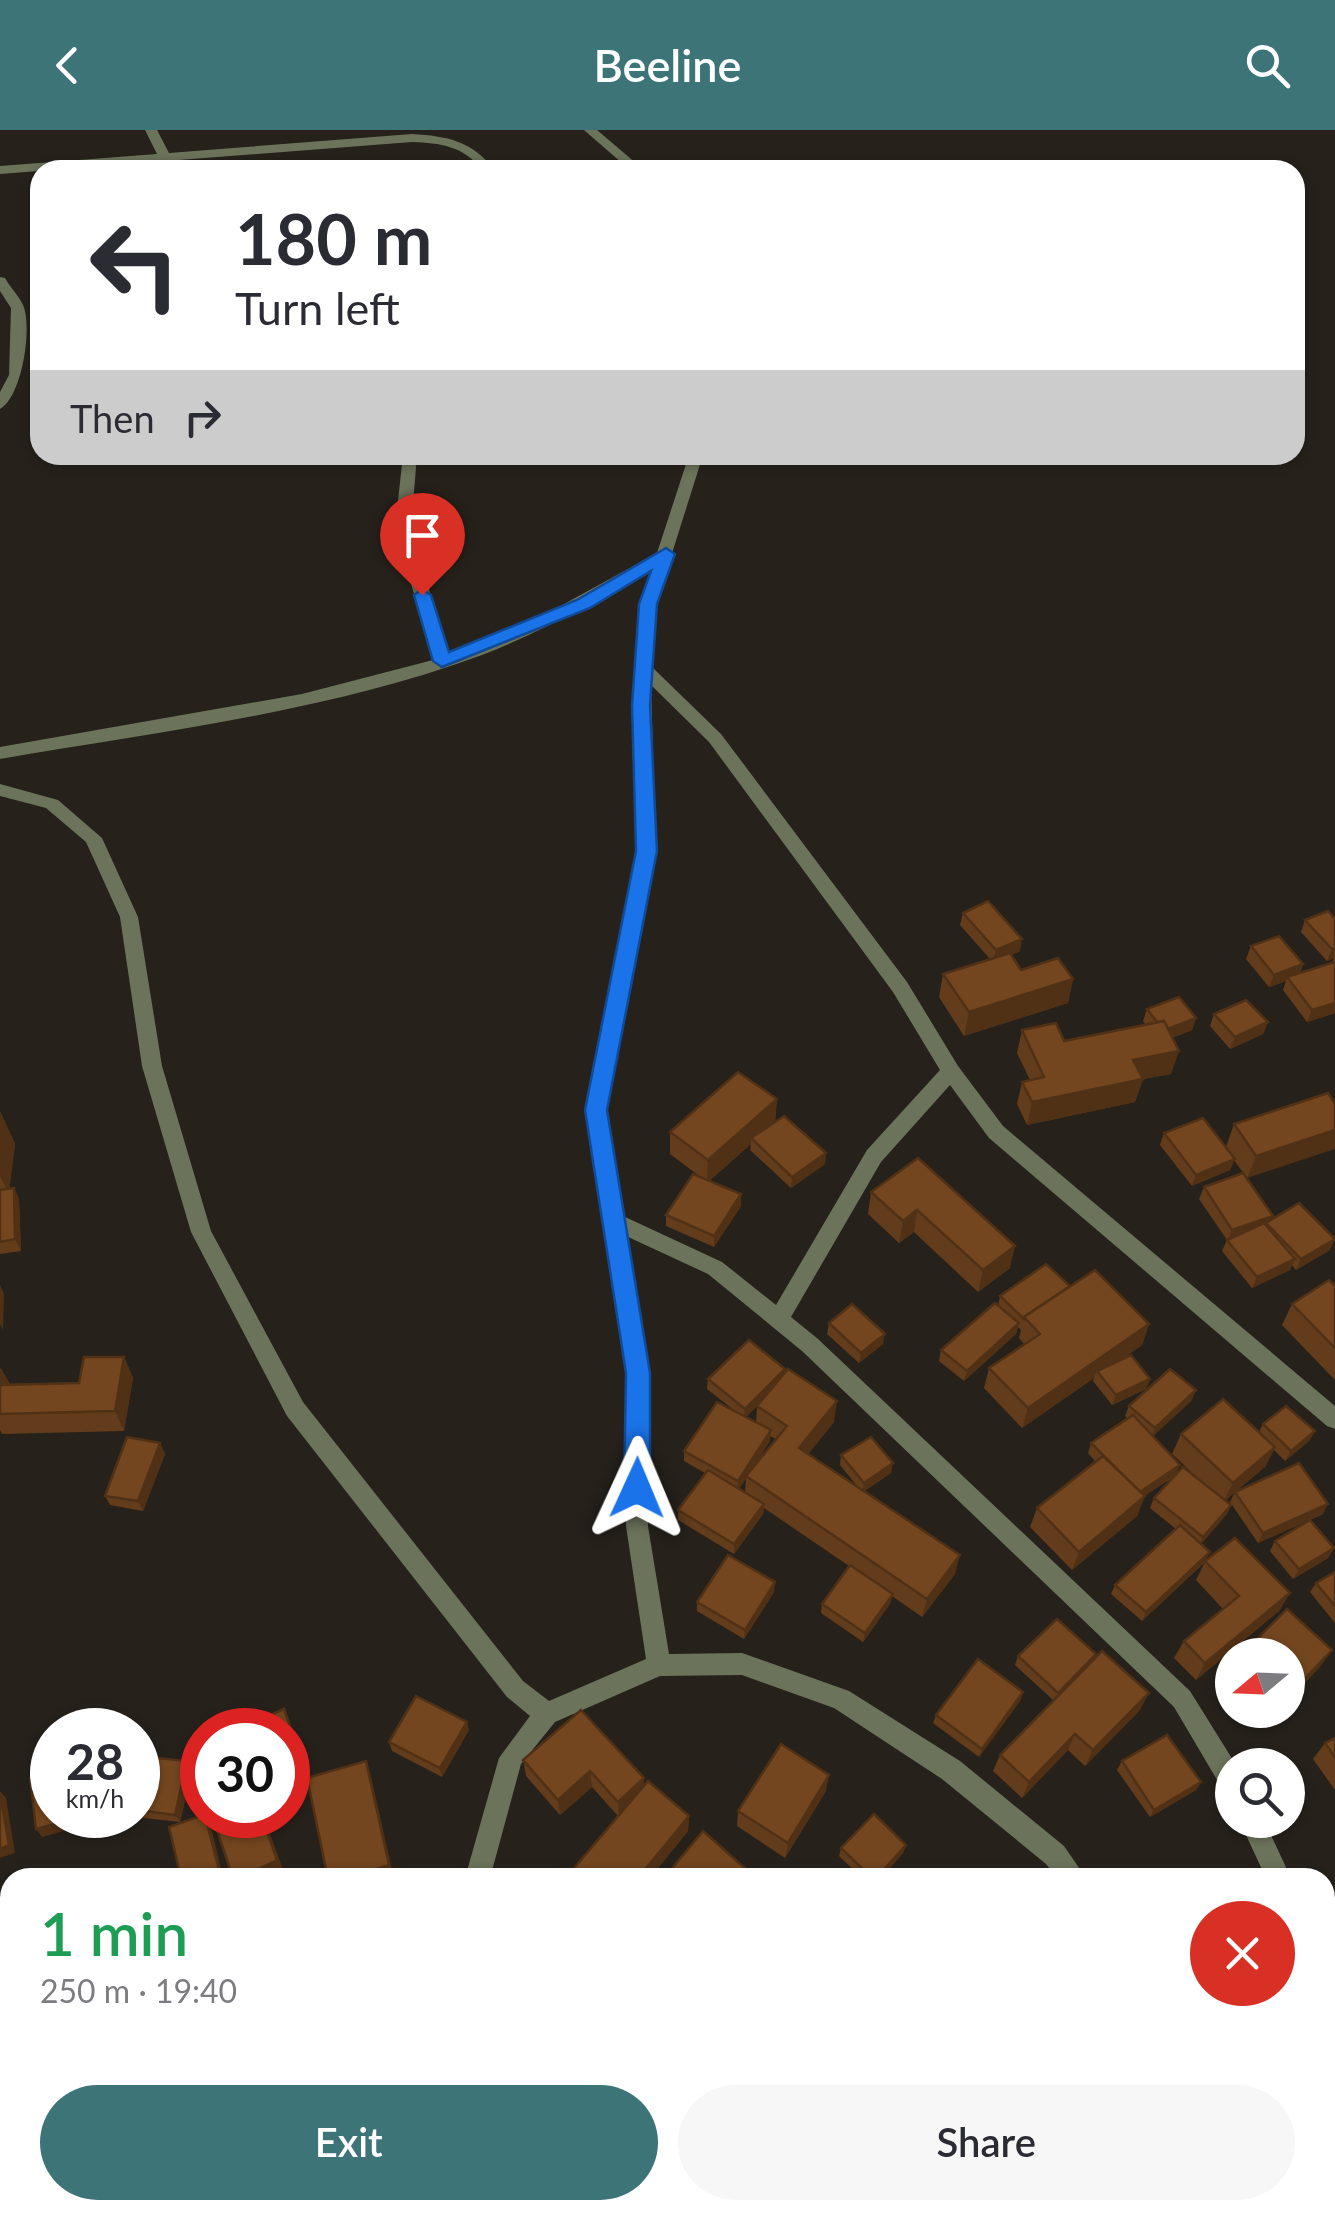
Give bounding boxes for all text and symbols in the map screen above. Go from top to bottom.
icon: back [40,38,95,93]
text: Beeline [593,38,742,92]
icon: search [1240,38,1295,93]
text: 180 m [235,196,432,280]
icon: left [70,200,200,330]
text: Turn left [235,281,400,335]
icon: right [175,390,230,445]
text: Then [70,395,155,441]
pin [380,493,465,596]
icon: arrive [395,508,450,563]
position arrow [585,1436,689,1540]
north arrow [1215,1638,1305,1728]
map controls [1215,1638,1305,1838]
speed limit sign: 30 [180,1708,310,1838]
text: 28 [66,1731,124,1791]
button: search [1215,1748,1305,1838]
text: km/h [66,1783,124,1813]
text: 1 min [40,1897,188,1969]
button: close [1190,1901,1295,2006]
text: 250 m · 19:40 [40,1971,237,2010]
button: Exit [40,2085,658,2200]
button: Share [678,2085,1295,2200]

